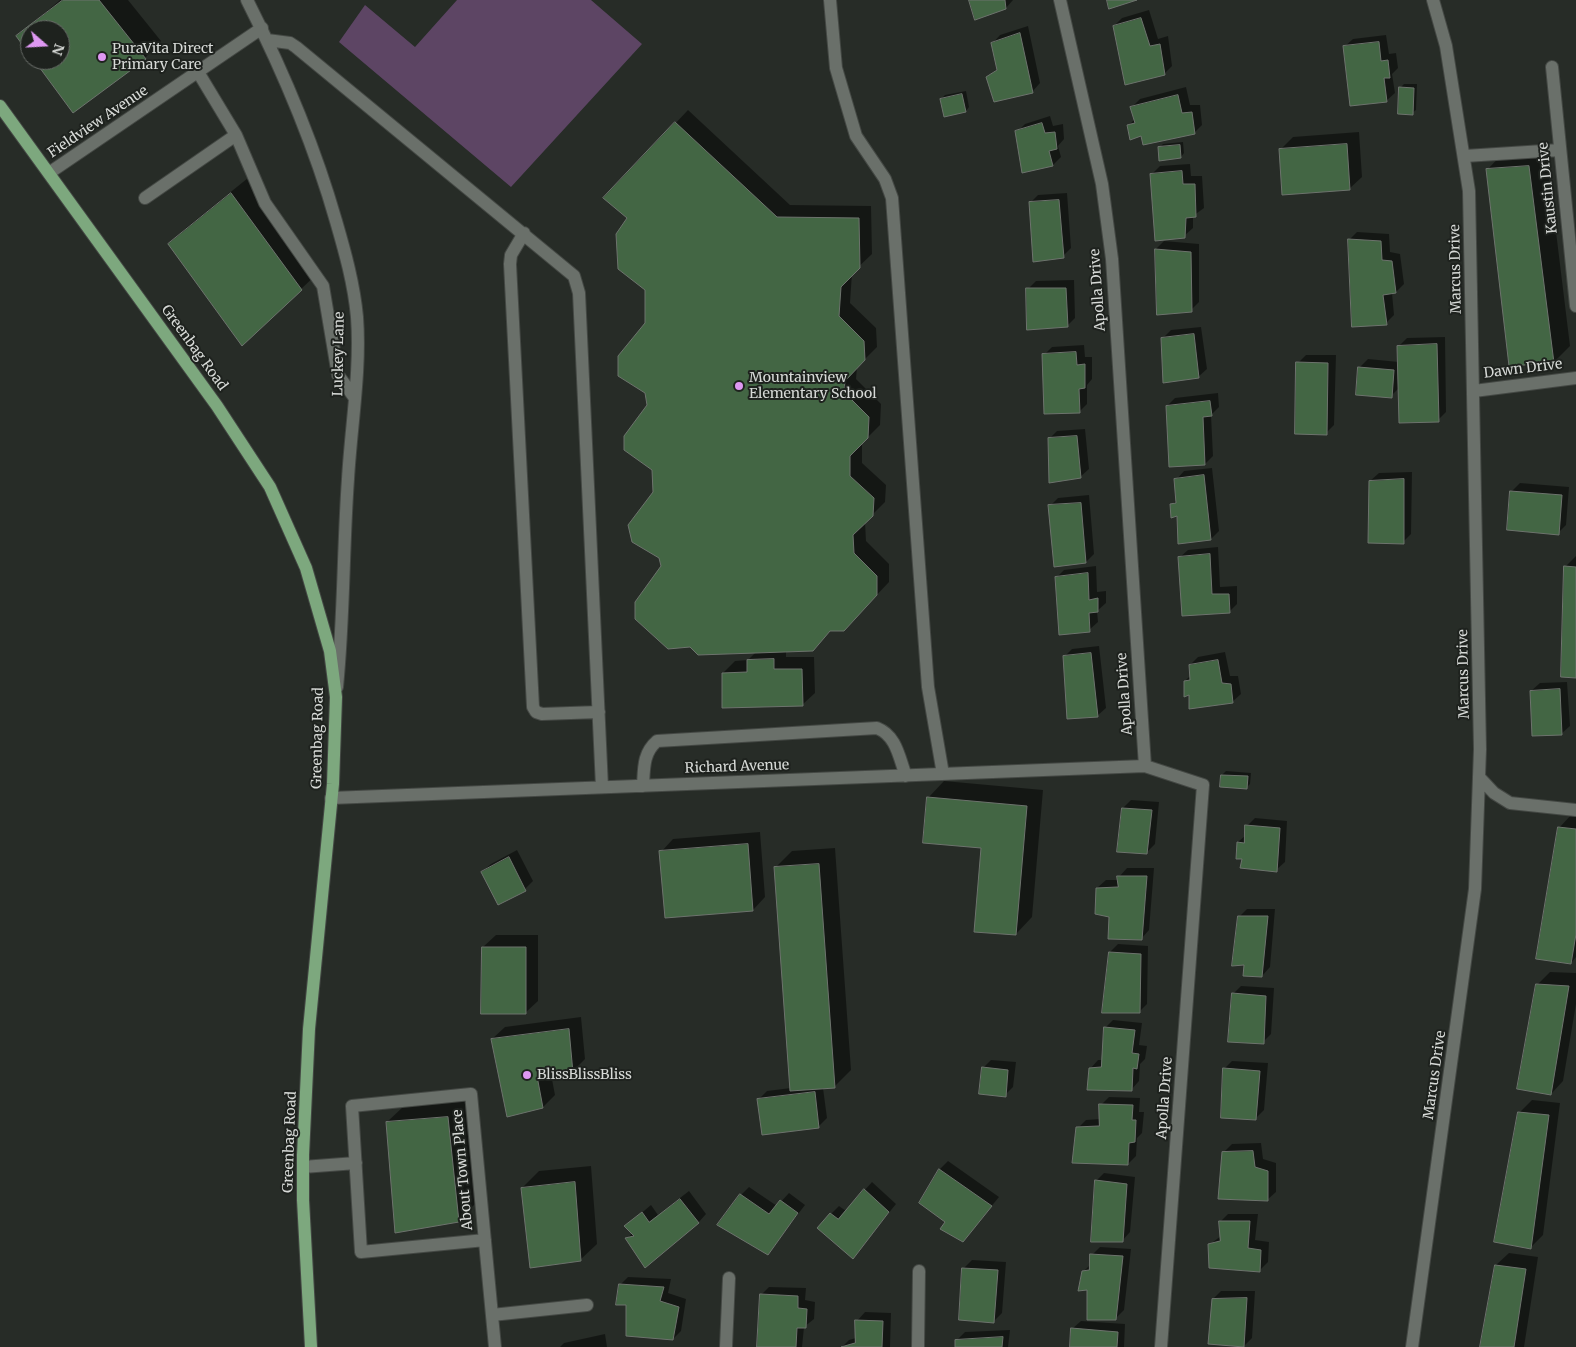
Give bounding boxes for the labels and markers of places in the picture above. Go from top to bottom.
place label: PuraVita Direct Primary Care [112,41,214,74]
marker: PuraVita Direct Primary Care [96,51,108,63]
place label: Mountainview Elementary School [749,370,877,402]
marker: Mountainview Elementary School [733,380,745,392]
place label: BlissBlissBliss [537,1067,632,1083]
marker: BlissBlissBliss [521,1069,533,1081]

